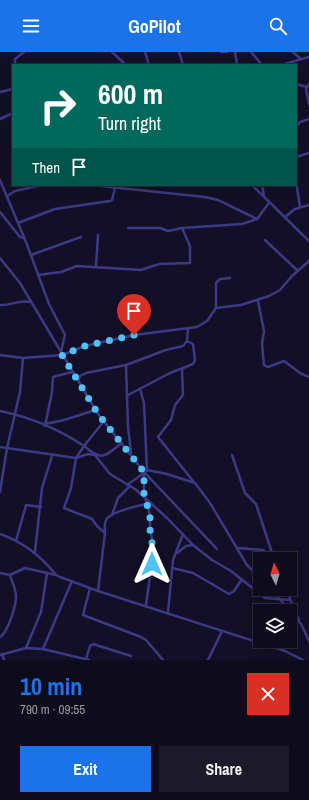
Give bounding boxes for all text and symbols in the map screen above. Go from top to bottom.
text: GoPilot [128,14,181,39]
icon: menu [20,15,42,37]
icon: search [267,15,289,37]
text: 600 m [98,75,163,113]
icon: right [32,80,84,132]
text: Turn right [98,111,161,136]
icon: arrive [68,156,90,178]
text: Then [32,157,60,178]
pin [117,294,151,335]
icon: arrive [123,300,145,322]
position arrow [131,543,173,585]
north arrow [253,552,297,596]
map controls [253,552,297,648]
button: layers [253,604,297,648]
text: 10 min [20,670,82,702]
button: close [247,673,289,715]
text: 790 m · 09:55 [20,701,85,718]
button: Exit [20,746,151,792]
button: Share [159,746,289,792]

